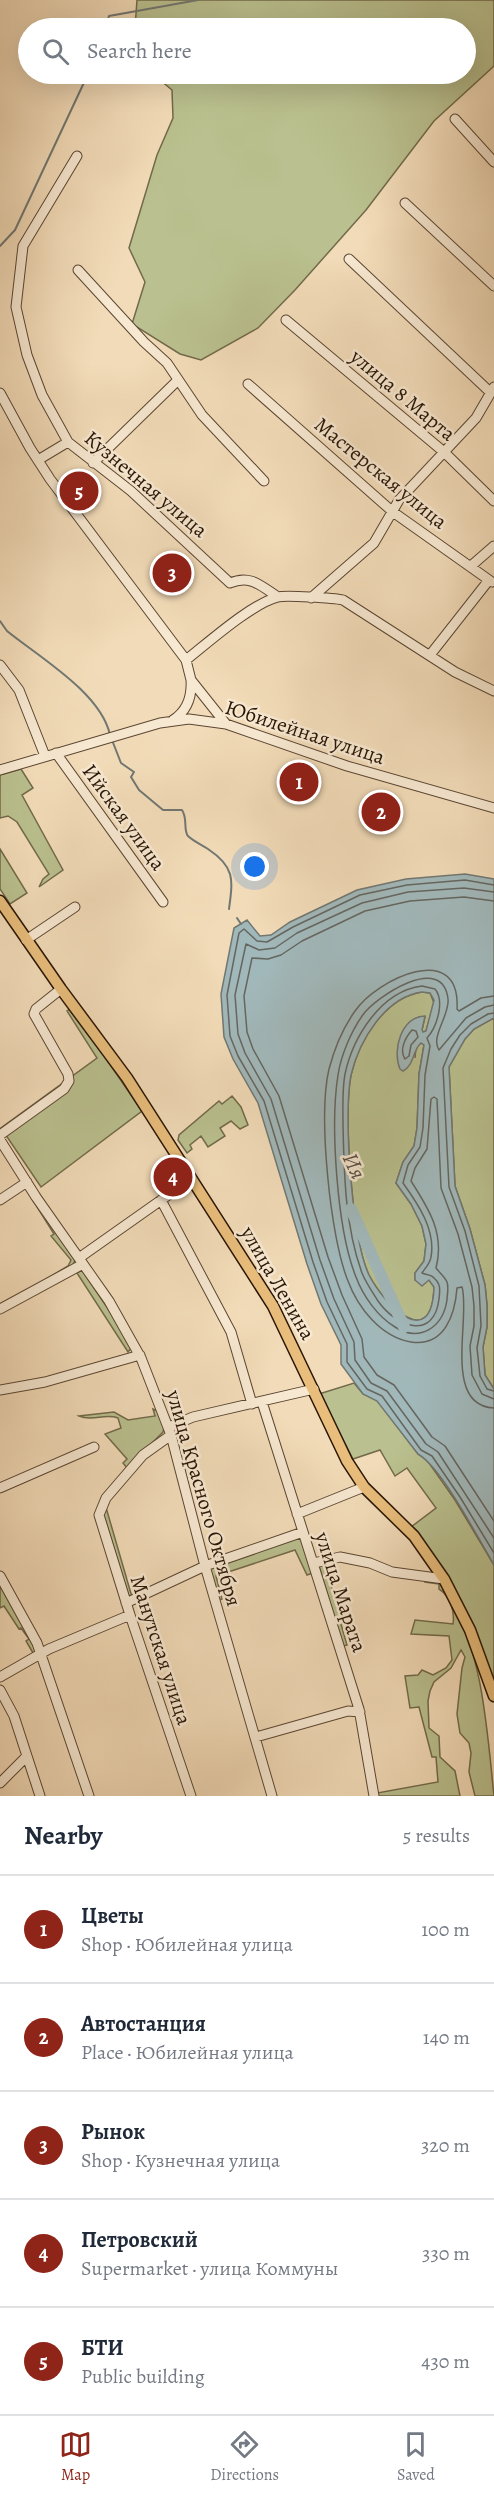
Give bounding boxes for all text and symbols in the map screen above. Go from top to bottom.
search box [18,18,476,84]
icon: search [39,35,72,68]
text: Search here [87,36,192,66]
street label: улица 8 Марта [344,342,462,448]
street label: Мастерская улица [309,411,454,536]
street label: Кузнечная улица [78,424,214,544]
pin: 5 [60,468,98,514]
pin: 3 [152,550,192,596]
street label: Юбилейная улица [222,693,389,771]
street label: Ийская улица [76,758,172,876]
pin: 1 [280,760,318,804]
pin: 2 [362,790,400,834]
your location [240,852,269,881]
water label: Ия [335,1148,373,1184]
pin: 4 [154,1154,192,1200]
street label: улица Ленина [234,1220,322,1345]
street label: улица Красного Октября [159,1386,248,1609]
street label: улица Марата [308,1527,374,1656]
street label: Манутская улица [124,1572,198,1729]
text: Nearby [24,1818,103,1853]
text: 5 results [403,1822,470,1849]
text: Цветы [81,1901,144,1931]
text: 1 [40,1916,47,1943]
text: 100 m [421,1916,470,1943]
text: Shop · Юбилейная улица [81,1931,293,1958]
text: Автостанция [81,2009,206,2039]
text: 2 [39,2024,48,2051]
text: 140 m [423,2024,470,2051]
text: Place · Юбилейная улица [81,2039,294,2066]
text: Рынок [81,2117,145,2147]
text: 3 [39,2132,48,2159]
text: 320 m [421,2132,470,2159]
text: Shop · Кузнечная улица [81,2147,280,2174]
text: Петровский [81,2225,198,2255]
text: 4 [39,2240,48,2267]
text: 330 m [422,2240,470,2267]
text: Supermarket · улица Коммуны [81,2255,338,2282]
text: БТИ [81,2333,124,2363]
text: 5 [39,2348,48,2375]
text: 430 m [421,2348,470,2375]
text: Public building [81,2363,205,2390]
tab: Map [59,2428,92,2486]
tab: Directions [210,2428,279,2486]
tab: Saved [397,2428,435,2486]

